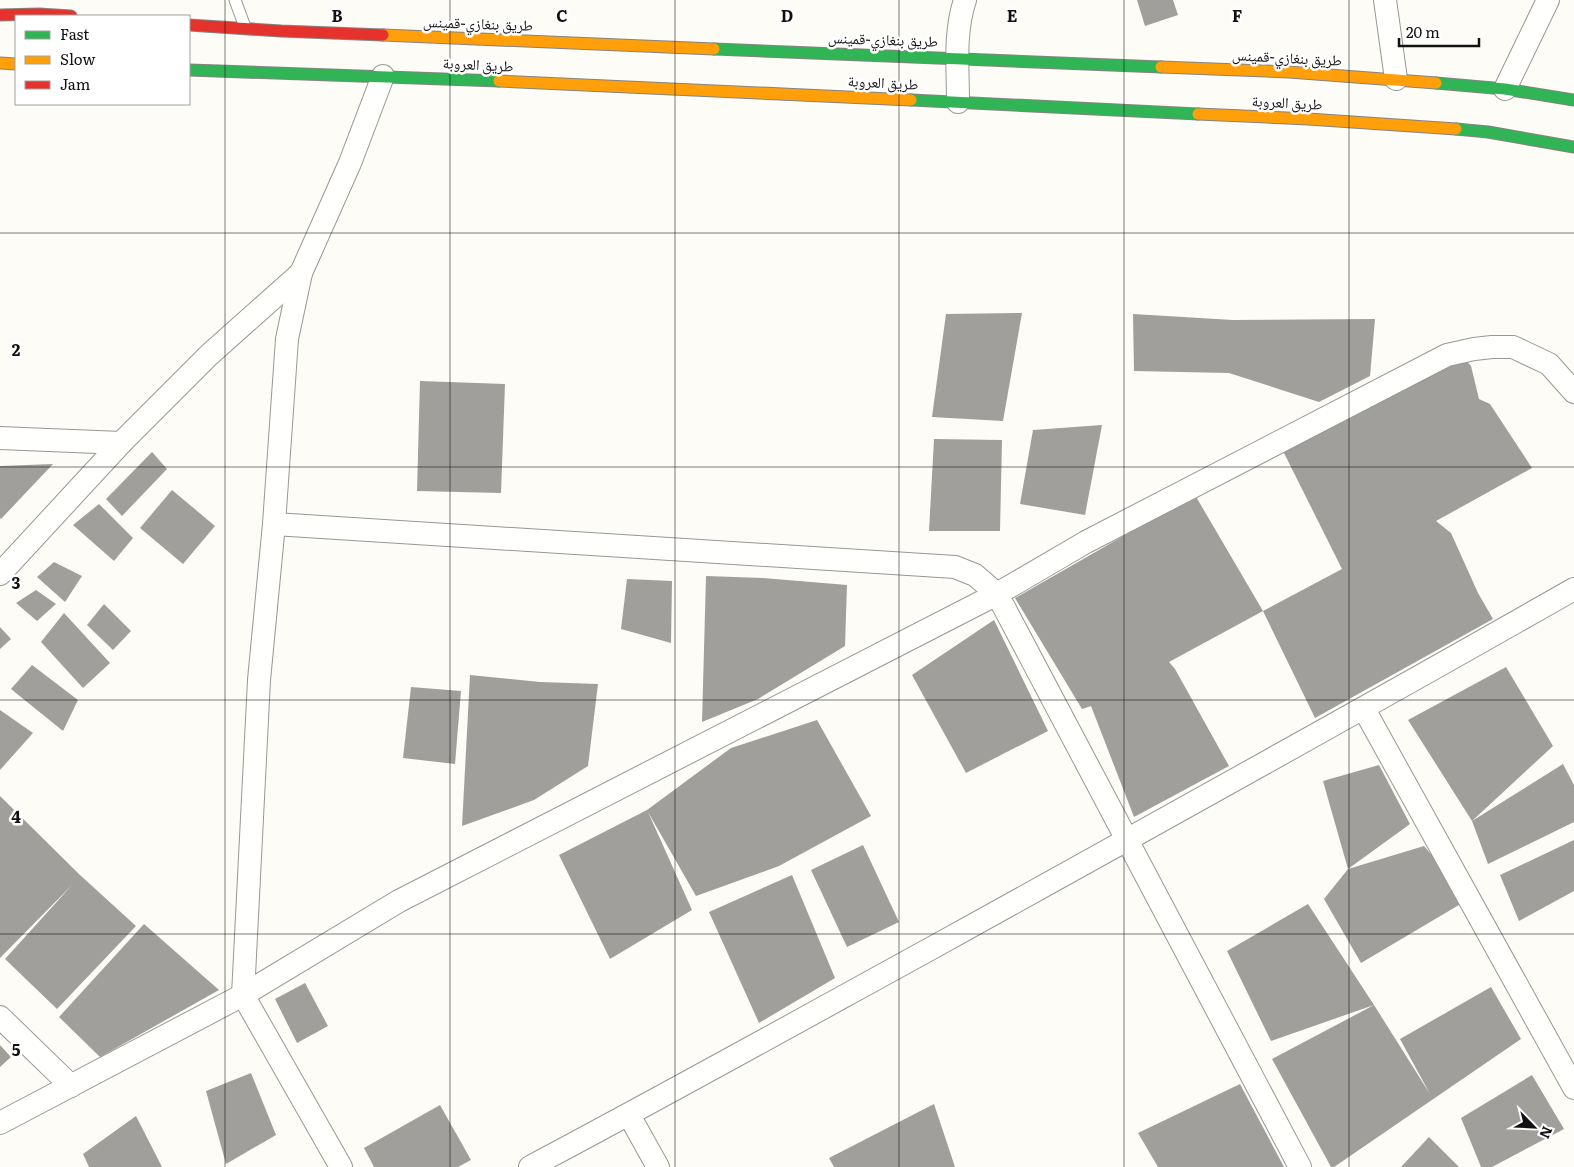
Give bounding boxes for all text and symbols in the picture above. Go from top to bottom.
text: B [331,3,343,27]
text: C [556,3,568,27]
text: D [781,3,793,27]
text: E [1007,3,1018,27]
text: F [1232,3,1242,27]
street label: طريق بنغازي-قمينس [423,9,534,38]
legend [15,15,190,105]
scale bar [1399,15,1479,47]
text: 20 m [1406,20,1440,43]
text: Fast [60,22,89,45]
street label: طريق بنغازي-قمينس [828,25,939,54]
street label: طريق بنغازي-قمينس [1231,42,1343,73]
text: Slow [60,47,95,70]
street label: طريق العروبة [442,50,514,77]
street label: طريق العروبة [847,68,919,95]
text: Jam [60,72,91,95]
street label: طريق العروبة [1251,88,1323,115]
text: 2 [12,337,21,361]
text: 3 [12,570,21,594]
text: 4 [11,804,21,828]
text: 5 [12,1037,21,1061]
north arrow [1509,1102,1559,1152]
text: N [1535,1123,1558,1142]

